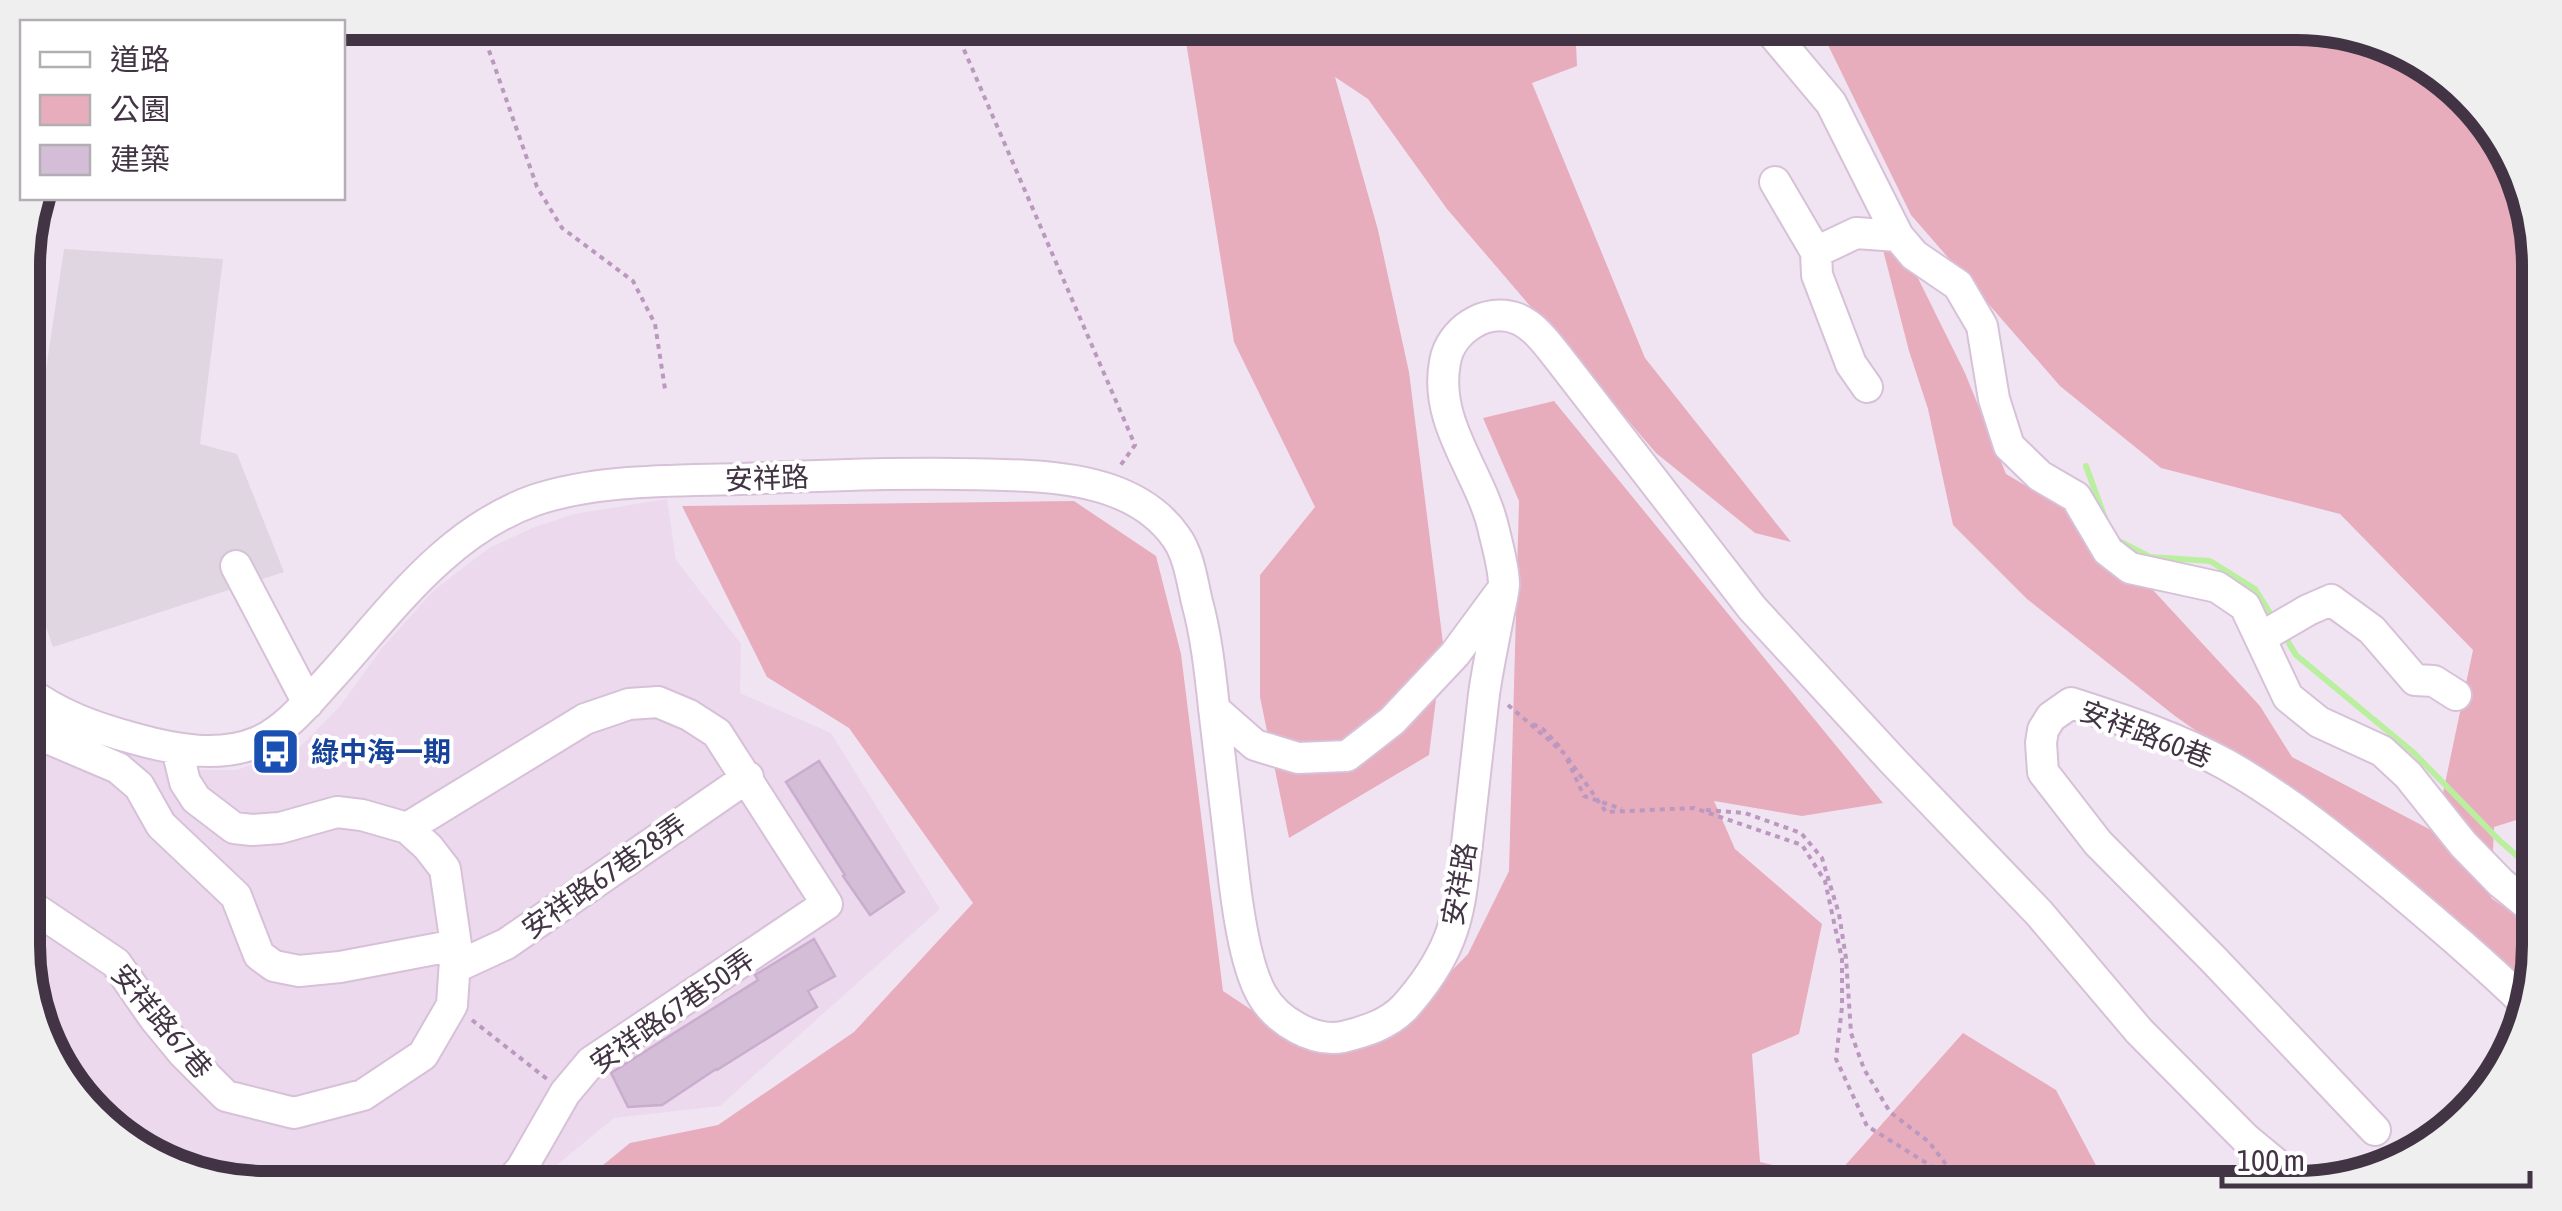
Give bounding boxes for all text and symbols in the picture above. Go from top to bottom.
legend [20,20,345,200]
text: 道路 [110,42,170,76]
text: 公園 [110,92,170,126]
text: 建築 [110,142,170,176]
street label: 安祥路 [724,461,810,495]
street label: 安祥路60巷 [2076,694,2216,774]
bus stop icon: 綠中海一期 [250,726,302,778]
place label: 綠中海一期 [311,736,451,768]
street label: 安祥路67巷28弄 [516,808,692,944]
street label: 安祥路 [1436,840,1482,928]
street label: 安祥路67巷50弄 [584,943,760,1079]
street label: 安祥路67巷 [105,958,219,1084]
scale bar [2222,1126,2530,1188]
text: 100 m [2237,1143,2305,1177]

